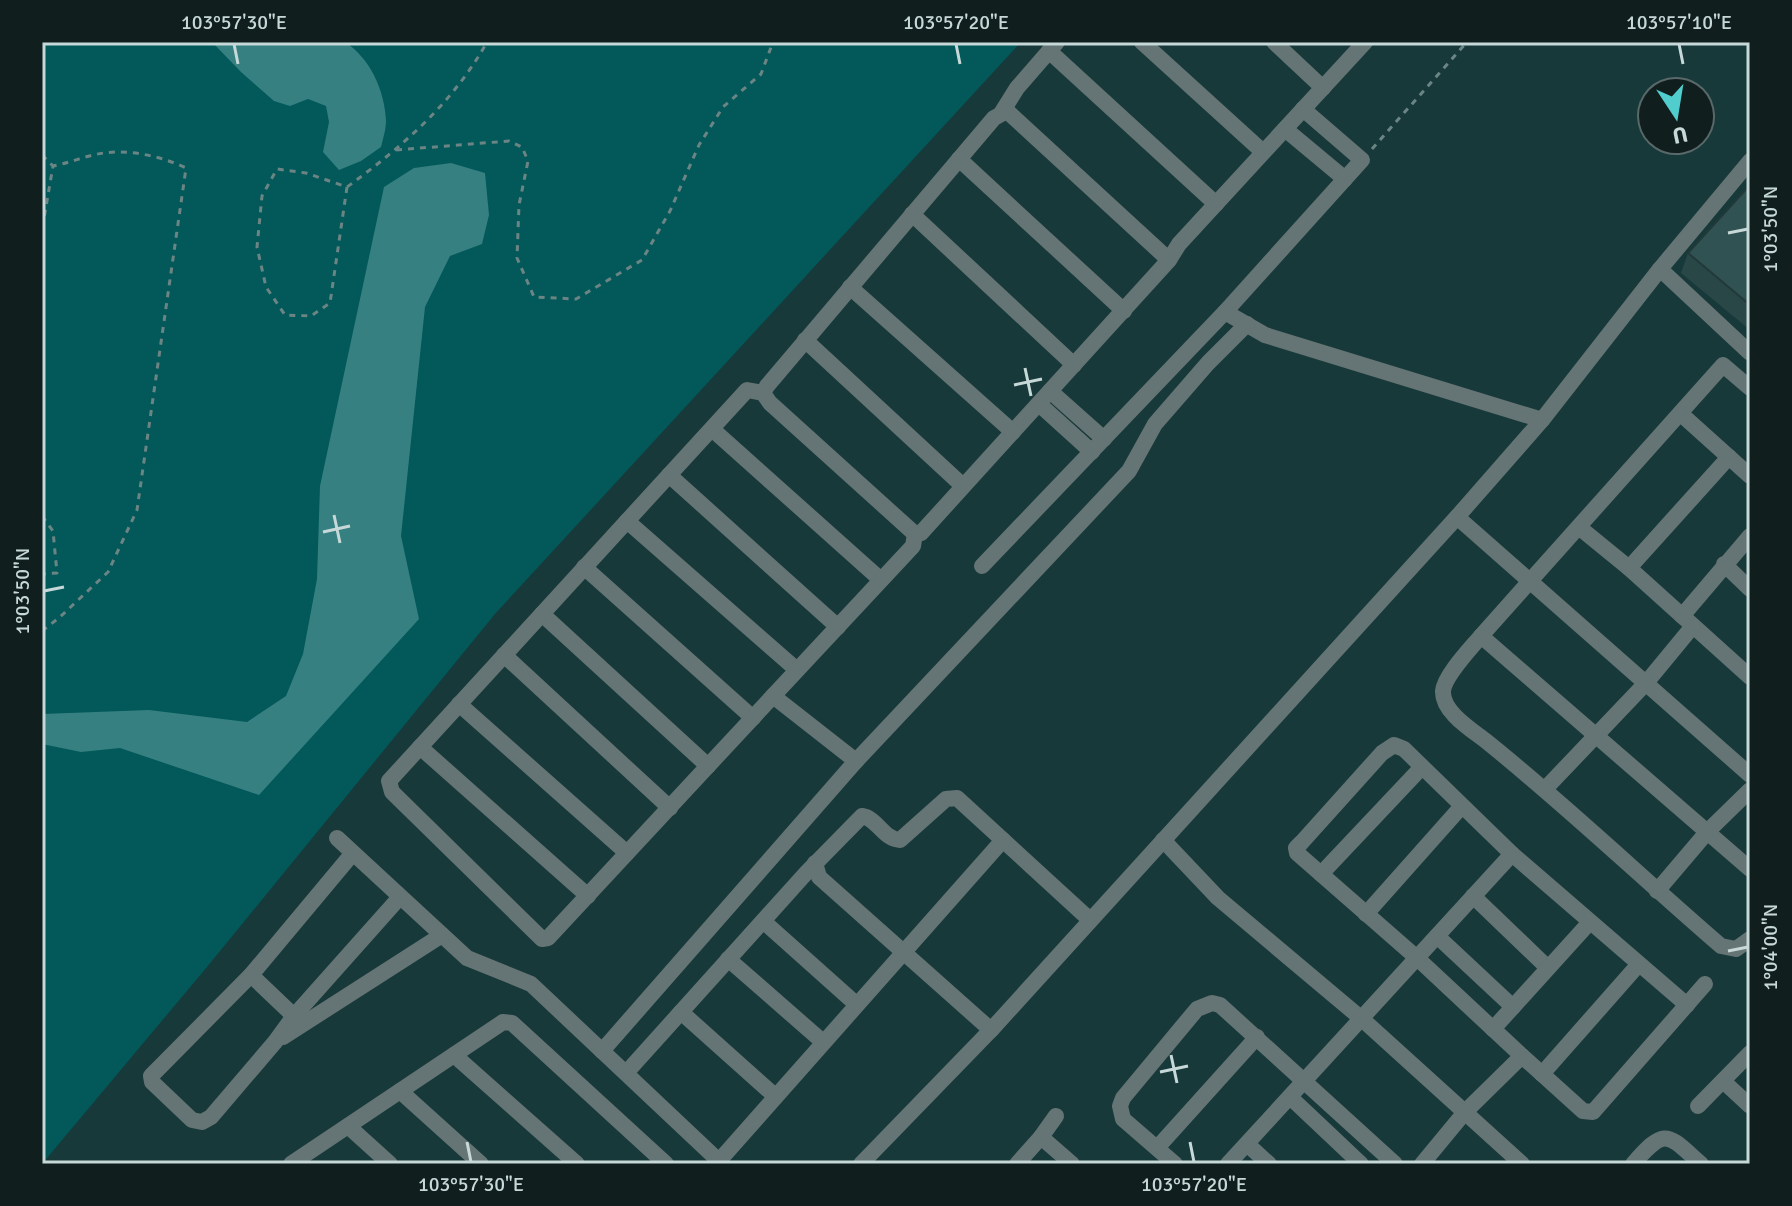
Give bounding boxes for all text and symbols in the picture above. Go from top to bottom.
text: 103°57'30"E [181,10,287,35]
text: 103°57'20"E [903,10,1009,35]
text: 103°57'10"E [1626,10,1732,35]
north arrow [1636,76,1716,156]
text: U [1670,120,1690,150]
text: 1°03'50"N [1758,186,1783,272]
text: 1°03'50"N [10,548,35,634]
text: 1°04'00"N [1758,904,1783,990]
text: 103°57'30"E [418,1172,524,1197]
text: 103°57'20"E [1141,1172,1247,1197]

